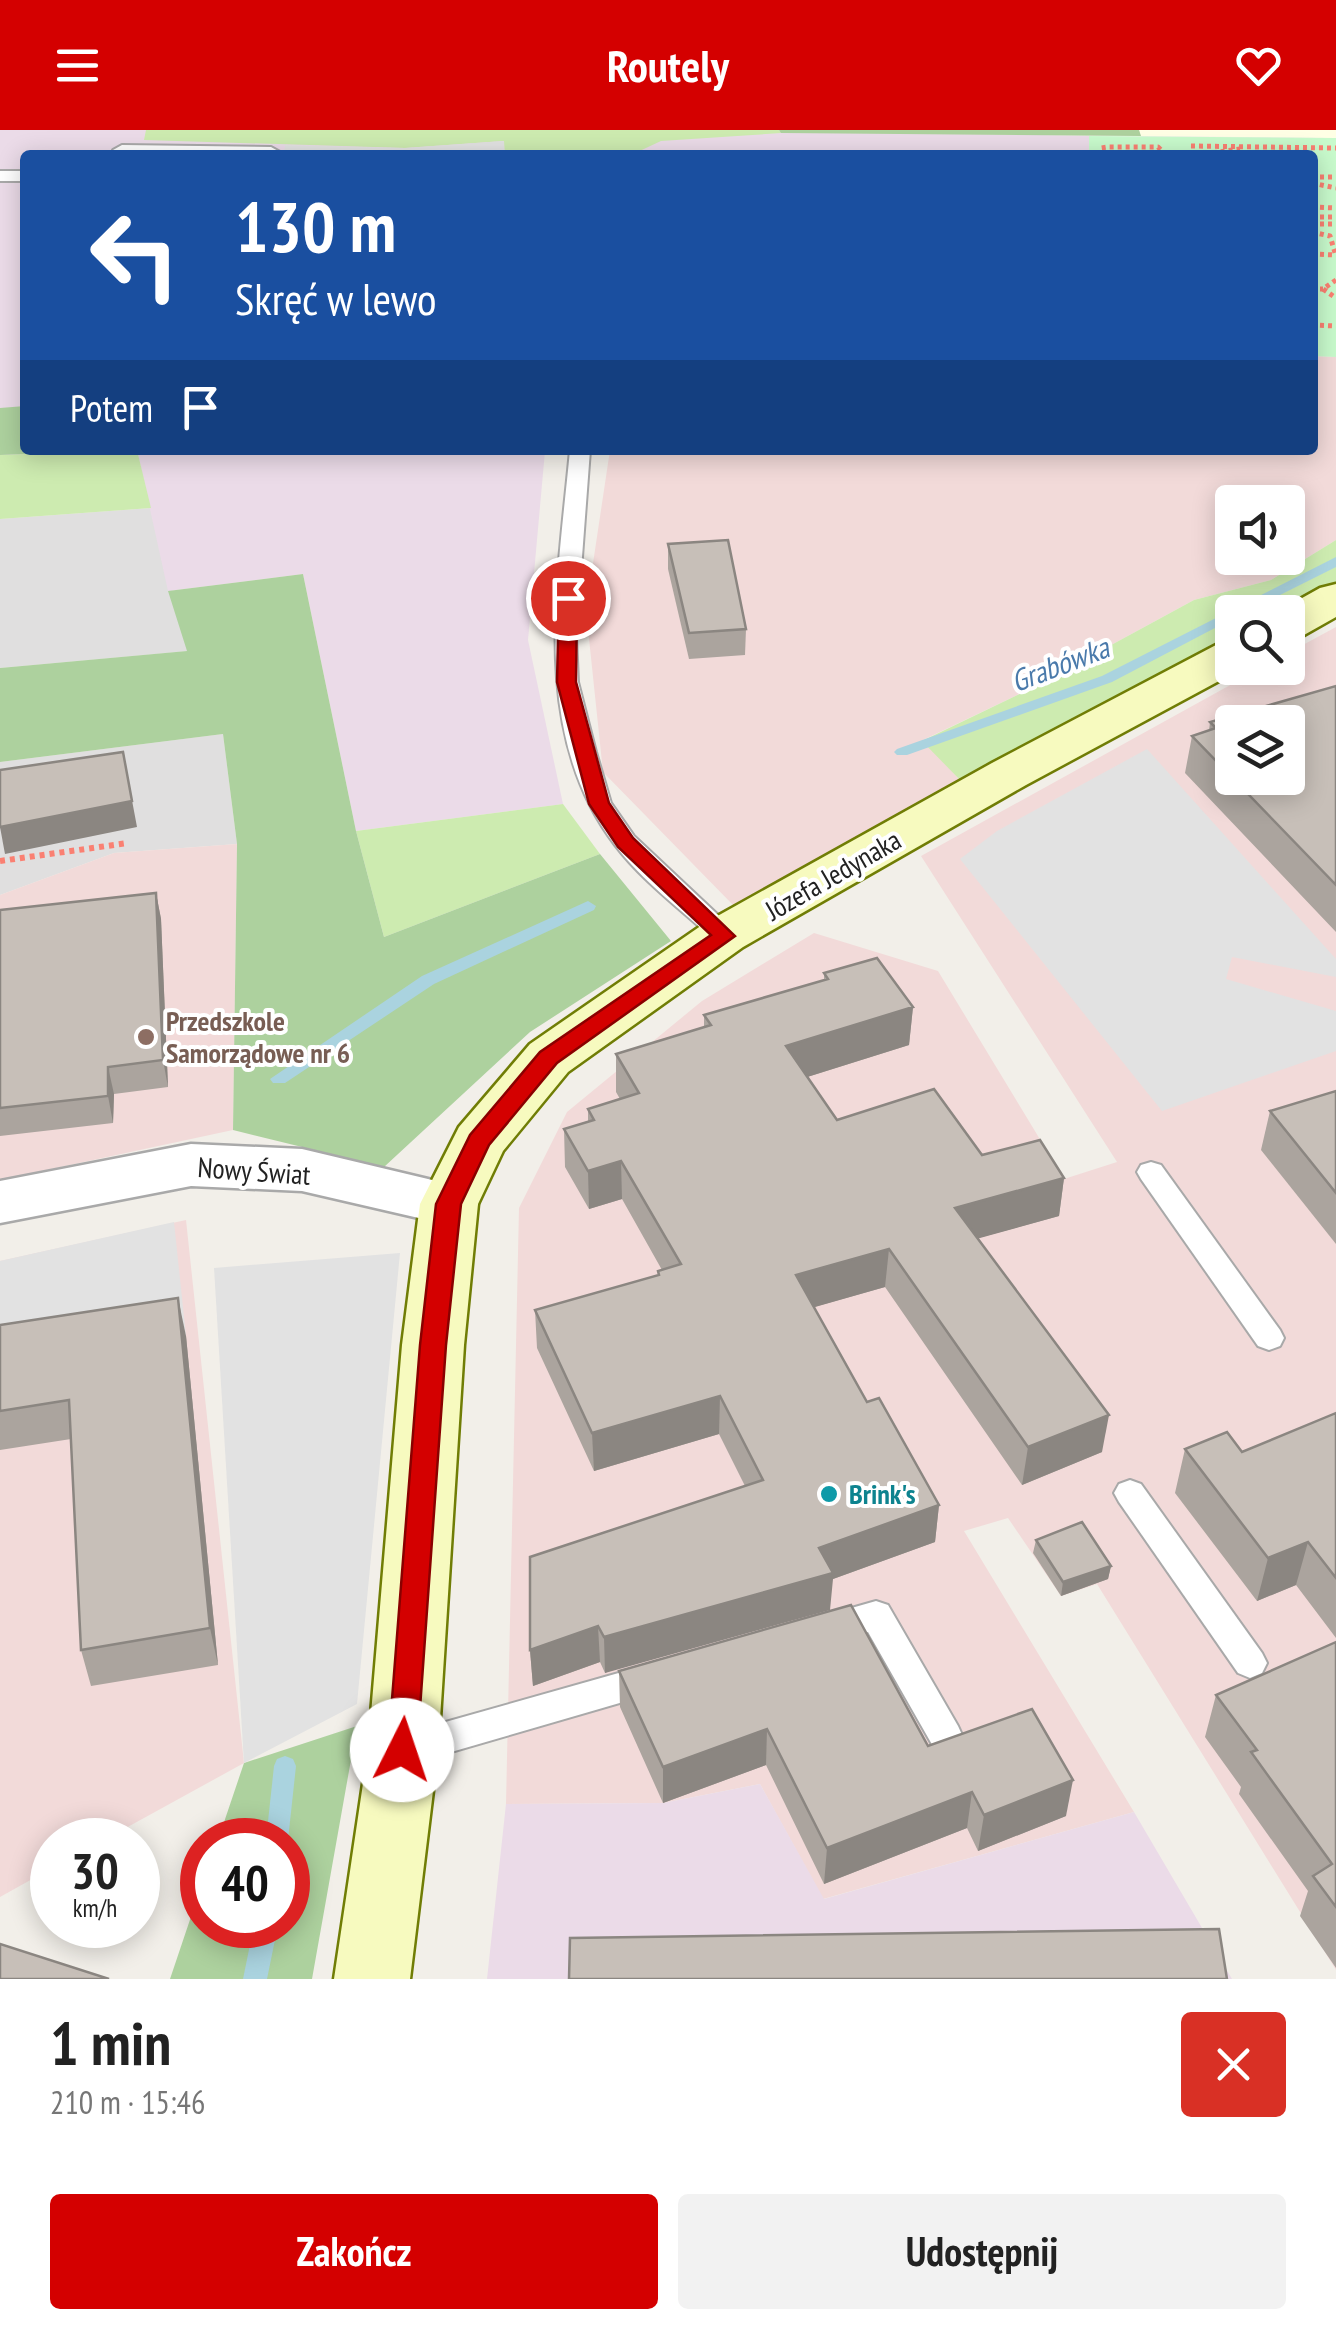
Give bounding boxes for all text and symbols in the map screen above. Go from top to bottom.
text: Routely [607,36,729,94]
icon: menu [50,38,105,93]
icon: heart [1231,38,1286,93]
text: 130 m [235,181,396,271]
icon: left [70,190,200,320]
text: Skręć w lewo [235,269,436,327]
icon: arrive [173,380,228,435]
text: Potem [70,383,153,432]
map controls [1215,485,1305,795]
button: sound [1215,485,1305,575]
pin [526,556,611,641]
icon: arrive [541,571,596,626]
button: search [1215,595,1305,685]
water label: Grabówka [1005,626,1116,700]
button: layers [1215,705,1305,795]
street label: Józefa Jedynaka [757,821,907,929]
place label: Przedszkole Samorządowe nr 6 [166,1002,350,1071]
marker: Przedszkole Samorządowe nr 6 [135,1026,157,1048]
street label: Nowy Świat [196,1148,312,1193]
place label: Brink's [849,1475,916,1512]
marker: Brink's [818,1483,840,1505]
position arrow [350,1698,454,1802]
speed limit sign: 40 [180,1818,310,1948]
text: 30 [71,1838,119,1903]
text: km/h [73,1892,117,1924]
text: 1 min [50,2004,171,2082]
button: close [1181,2012,1286,2117]
text: 210 m · 15:46 [50,2081,205,2123]
button: Zakończ [50,2194,658,2309]
button: Udostępnij [678,2194,1286,2309]

